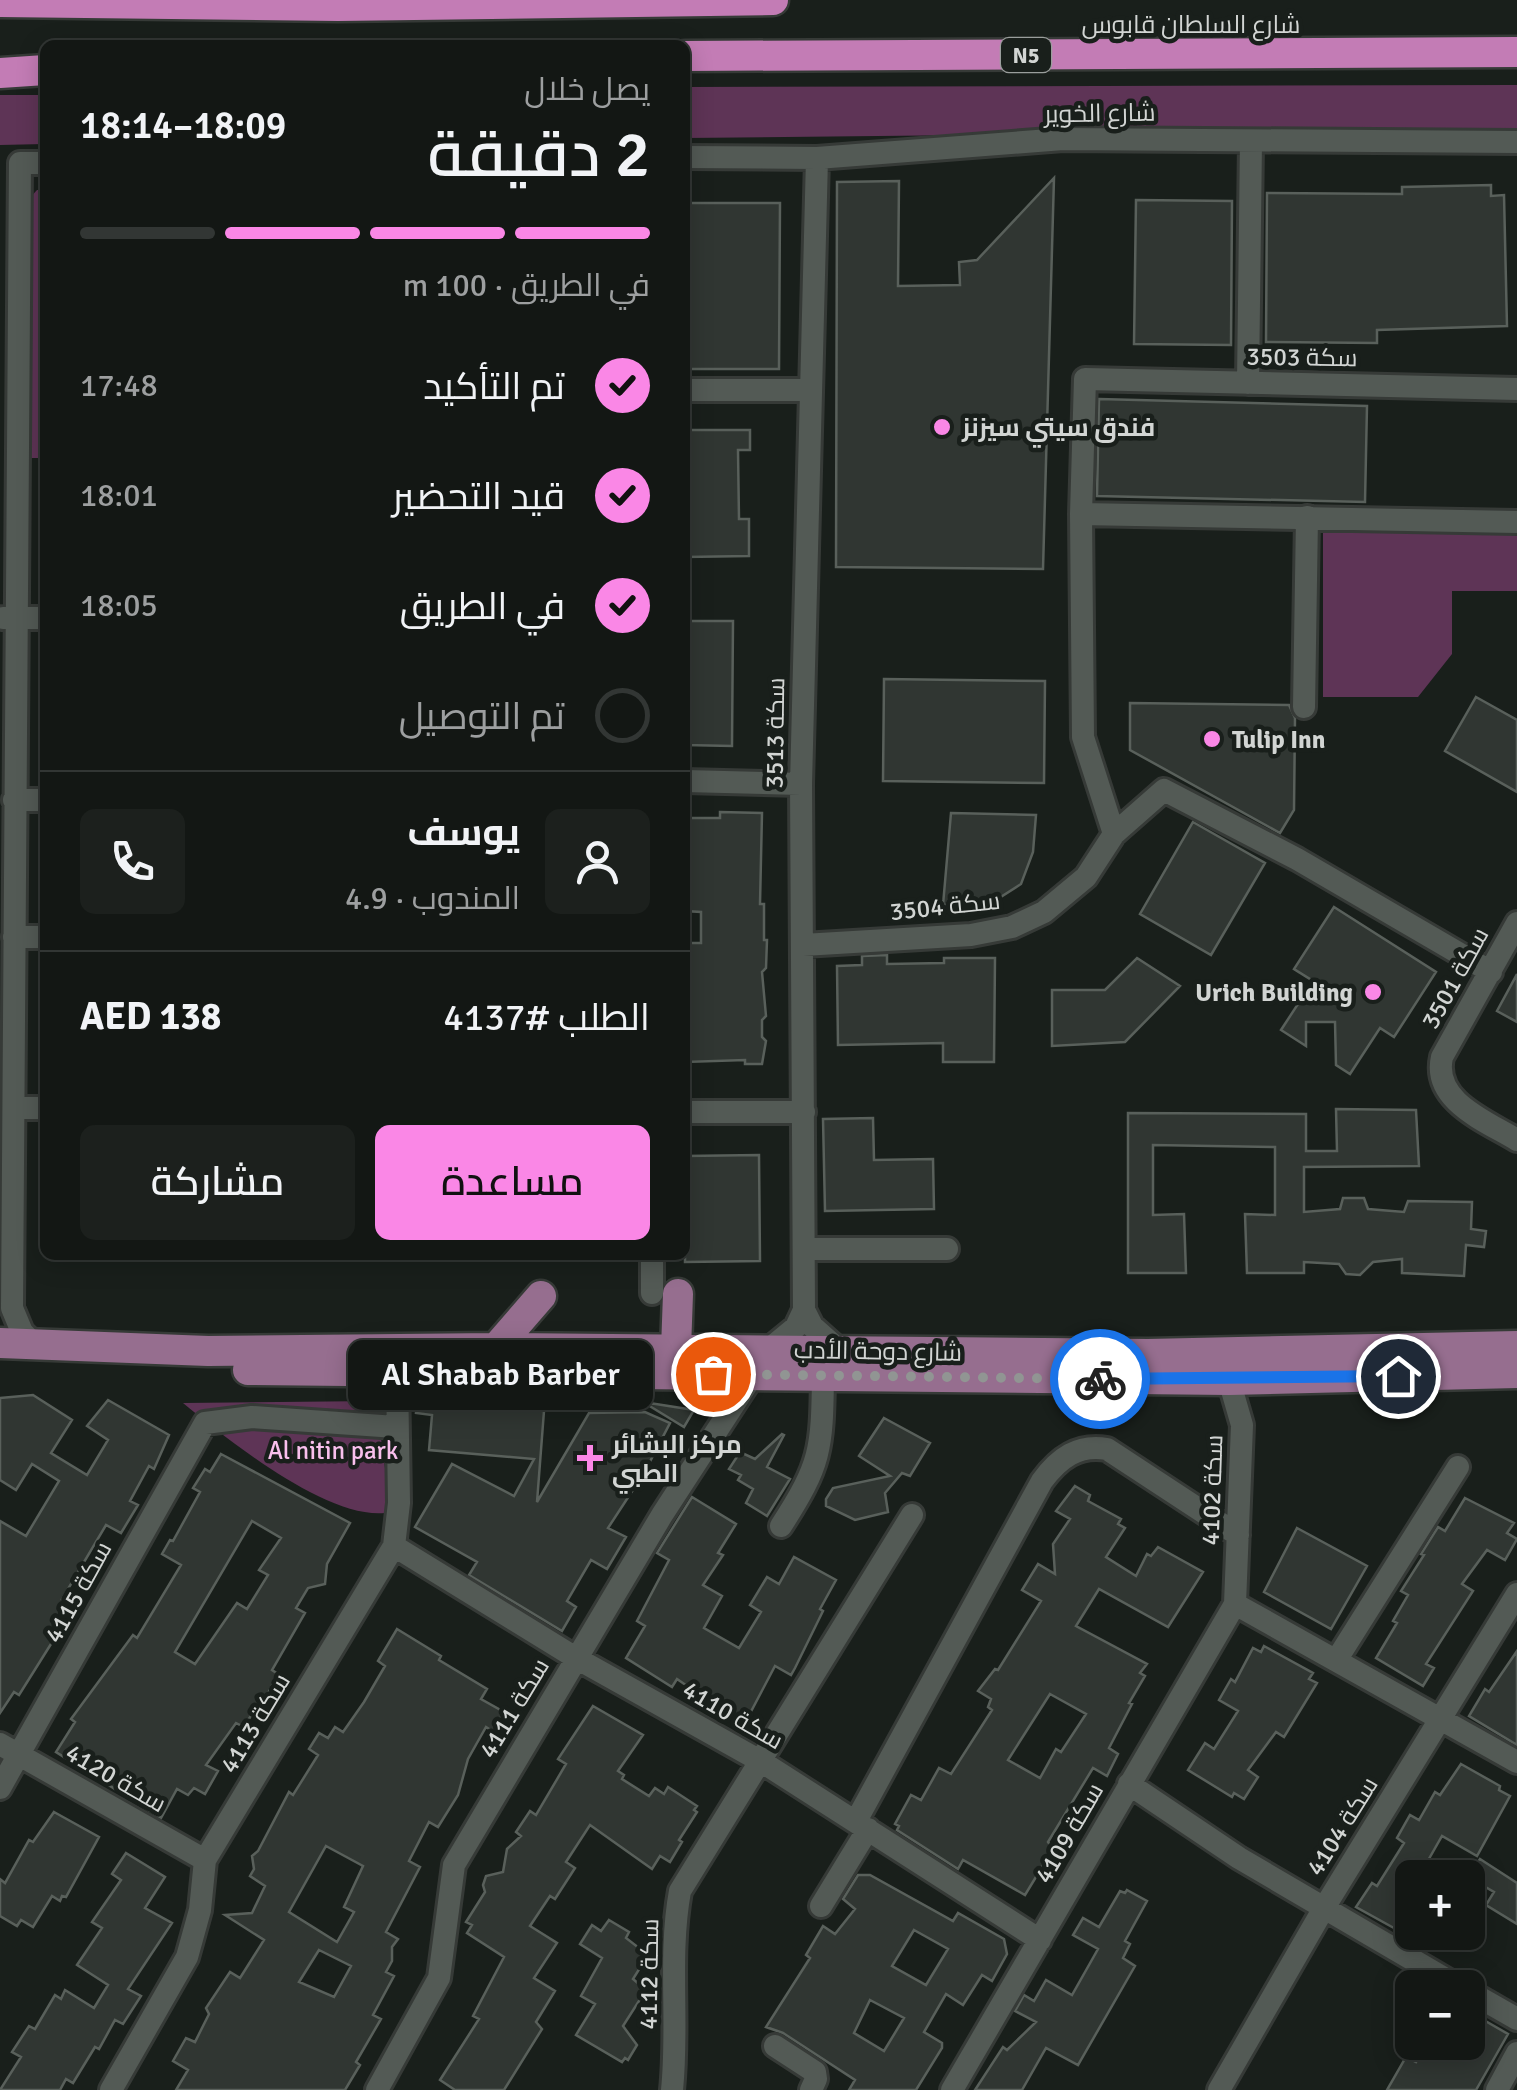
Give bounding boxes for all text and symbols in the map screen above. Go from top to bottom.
street label: شارع السلطان قابوس [1082,9,1300,41]
road number: N5 [1001,38,1051,72]
text: يصل خلال [524,70,650,109]
street label: شارع الخوير [1042,97,1156,131]
text: 18:09–18:14 [80,102,286,149]
text: 2 دقيقة [427,115,650,195]
text: في الطريق · 100 m [403,266,650,305]
street label: سكة 3503 [1246,341,1358,373]
icon: check [595,358,650,413]
text: تم التأكيد [423,363,565,410]
text: 17:48 [80,366,158,405]
place label: فندق سيتي سيزنز [961,412,1155,448]
marker: فندق سيتي سيزنز [931,416,953,438]
icon: check [595,468,650,523]
text: قيد التحضير [392,473,565,520]
text: 18:01 [80,476,158,515]
icon: check [595,578,650,633]
text: في الطريق [400,583,565,630]
text: 18:05 [80,586,158,625]
street label: سكة 3513 [759,677,791,789]
text: تم التوصيل [399,693,565,740]
place label: Tulip Inn [1232,724,1325,755]
marker: Tulip Inn [1201,728,1223,750]
button: phone [80,809,185,914]
text: يوسف [407,809,520,856]
button: person [545,809,650,914]
text: المندوب · 4.9 [345,879,520,918]
street label: سكة 3504 [888,885,1002,927]
street label: سكة 3501 [1415,922,1495,1034]
place label: Urich Building [1195,977,1353,1008]
marker: Urich Building [1362,981,1384,1003]
text: AED 138 [80,993,221,1040]
text: الطلب #4137 [443,994,650,1041]
button: مشاركة [80,1125,355,1240]
button: مساعدة [375,1125,650,1240]
courier [1050,1329,1150,1429]
pin [671,1332,756,1417]
street label: شارع دوحة الأدب [794,1334,962,1369]
pin [1356,1334,1441,1419]
callout: Al Shabab Barber [348,1339,653,1409]
icon: bag [686,1347,741,1402]
icon: home [1371,1349,1426,1404]
icon: bike [1073,1352,1128,1407]
text: Al Shabab Barber [381,1355,620,1394]
place label: مركز البشائر الطبي [611,1429,742,1494]
street label: سكة 4102 [1195,1434,1229,1546]
park label: Al nitin park [268,1435,399,1466]
marker: مركز البشائر الطبي [577,1445,603,1471]
street label: سكة 4115 [38,1536,118,1648]
street label: سكة 4111 [472,1652,556,1764]
street label: سكة 4113 [213,1667,297,1779]
street label: سكة 4110 [677,1674,789,1756]
street label: سكة 4120 [60,1737,172,1819]
street label: سكة 4104 [1299,1771,1385,1881]
street label: سكة 4109 [1028,1777,1110,1889]
map controls [1395,1860,1485,2060]
button: + [1395,1860,1485,1950]
street label: سكة 4112 [633,1918,665,2030]
button: − [1395,1970,1485,2060]

